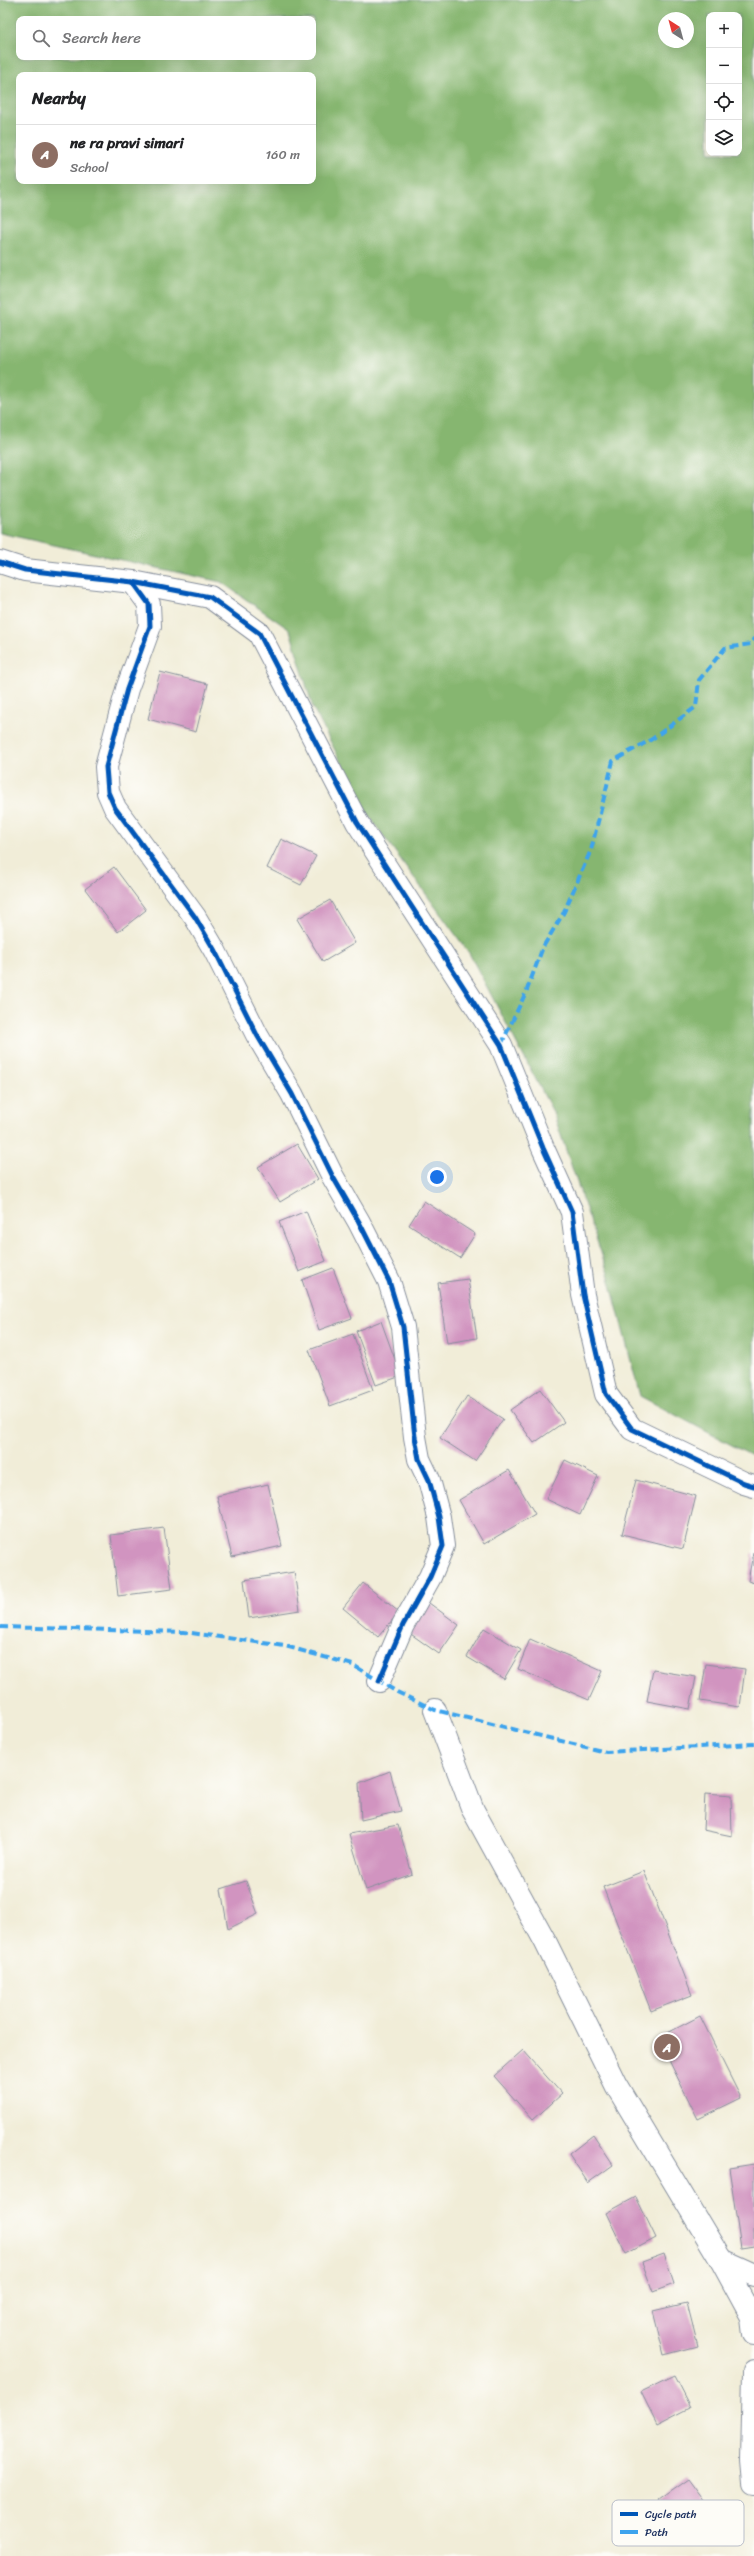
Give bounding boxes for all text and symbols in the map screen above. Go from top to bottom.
north arrow [658,12,694,48]
map controls [706,12,742,156]
button: + [706,12,742,48]
search box [16,16,316,60]
text: Search here [62,25,141,51]
icon: search [30,27,52,49]
button: − [706,48,742,84]
text: Nearby [32,83,86,113]
button: locate [706,84,742,120]
button: layers [706,120,742,156]
text: ne ra pravi simari [70,130,184,156]
text: A [41,143,49,166]
text: 160 m [265,143,300,166]
text: School [70,156,108,179]
your location [427,1167,447,1187]
pin: A [654,2032,680,2062]
legend [612,2500,744,2546]
text: Cycle path [645,2505,697,2524]
text: Path [645,2523,668,2542]

